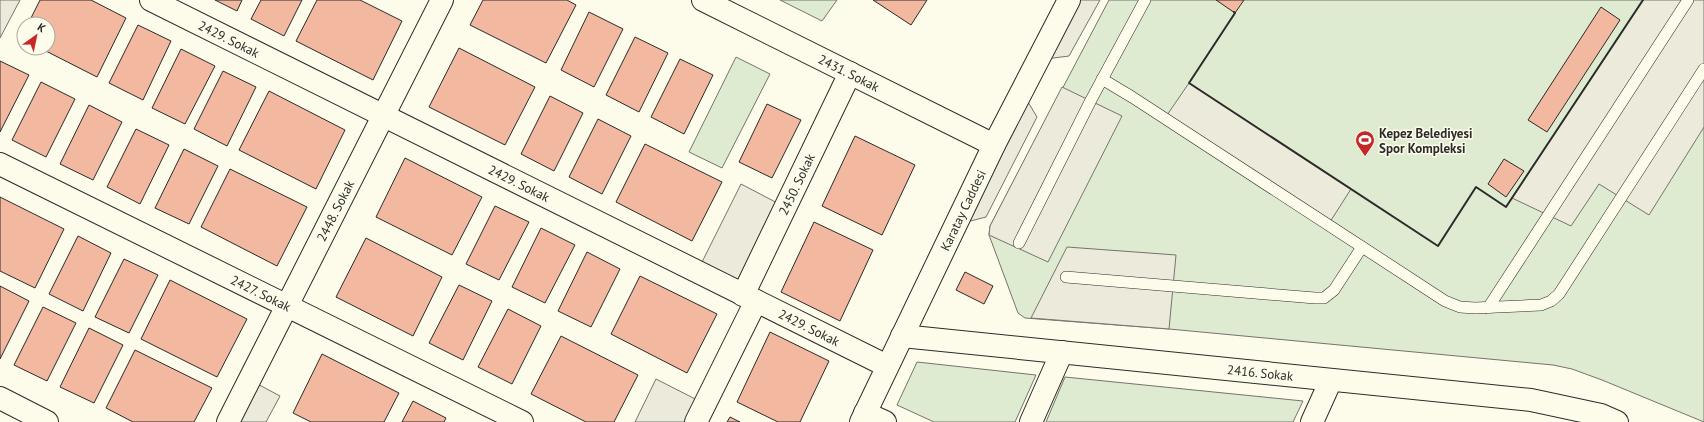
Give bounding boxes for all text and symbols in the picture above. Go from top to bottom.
north arrow [16,16,56,56]
street label: 2429. Sokak [195,16,263,61]
text: K [35,20,48,35]
street label: 2431. Sokak [815,50,883,95]
place label: Kepez Belediyesi Spor Kompleksi [1379,125,1472,157]
sports icon: Kepez Belediyesi Spor Kompleksi [1354,129,1376,157]
street label: 2450. Sokak [774,150,819,218]
street label: 2429. Sokak [485,161,553,206]
street label: Karatay Caddesi [936,167,989,254]
street label: 2448. Sokak [313,176,358,244]
street label: 2427. Sokak [228,271,294,315]
street label: 2429. Sokak [776,305,843,350]
street label: 2416. Sokak [1226,361,1295,384]

